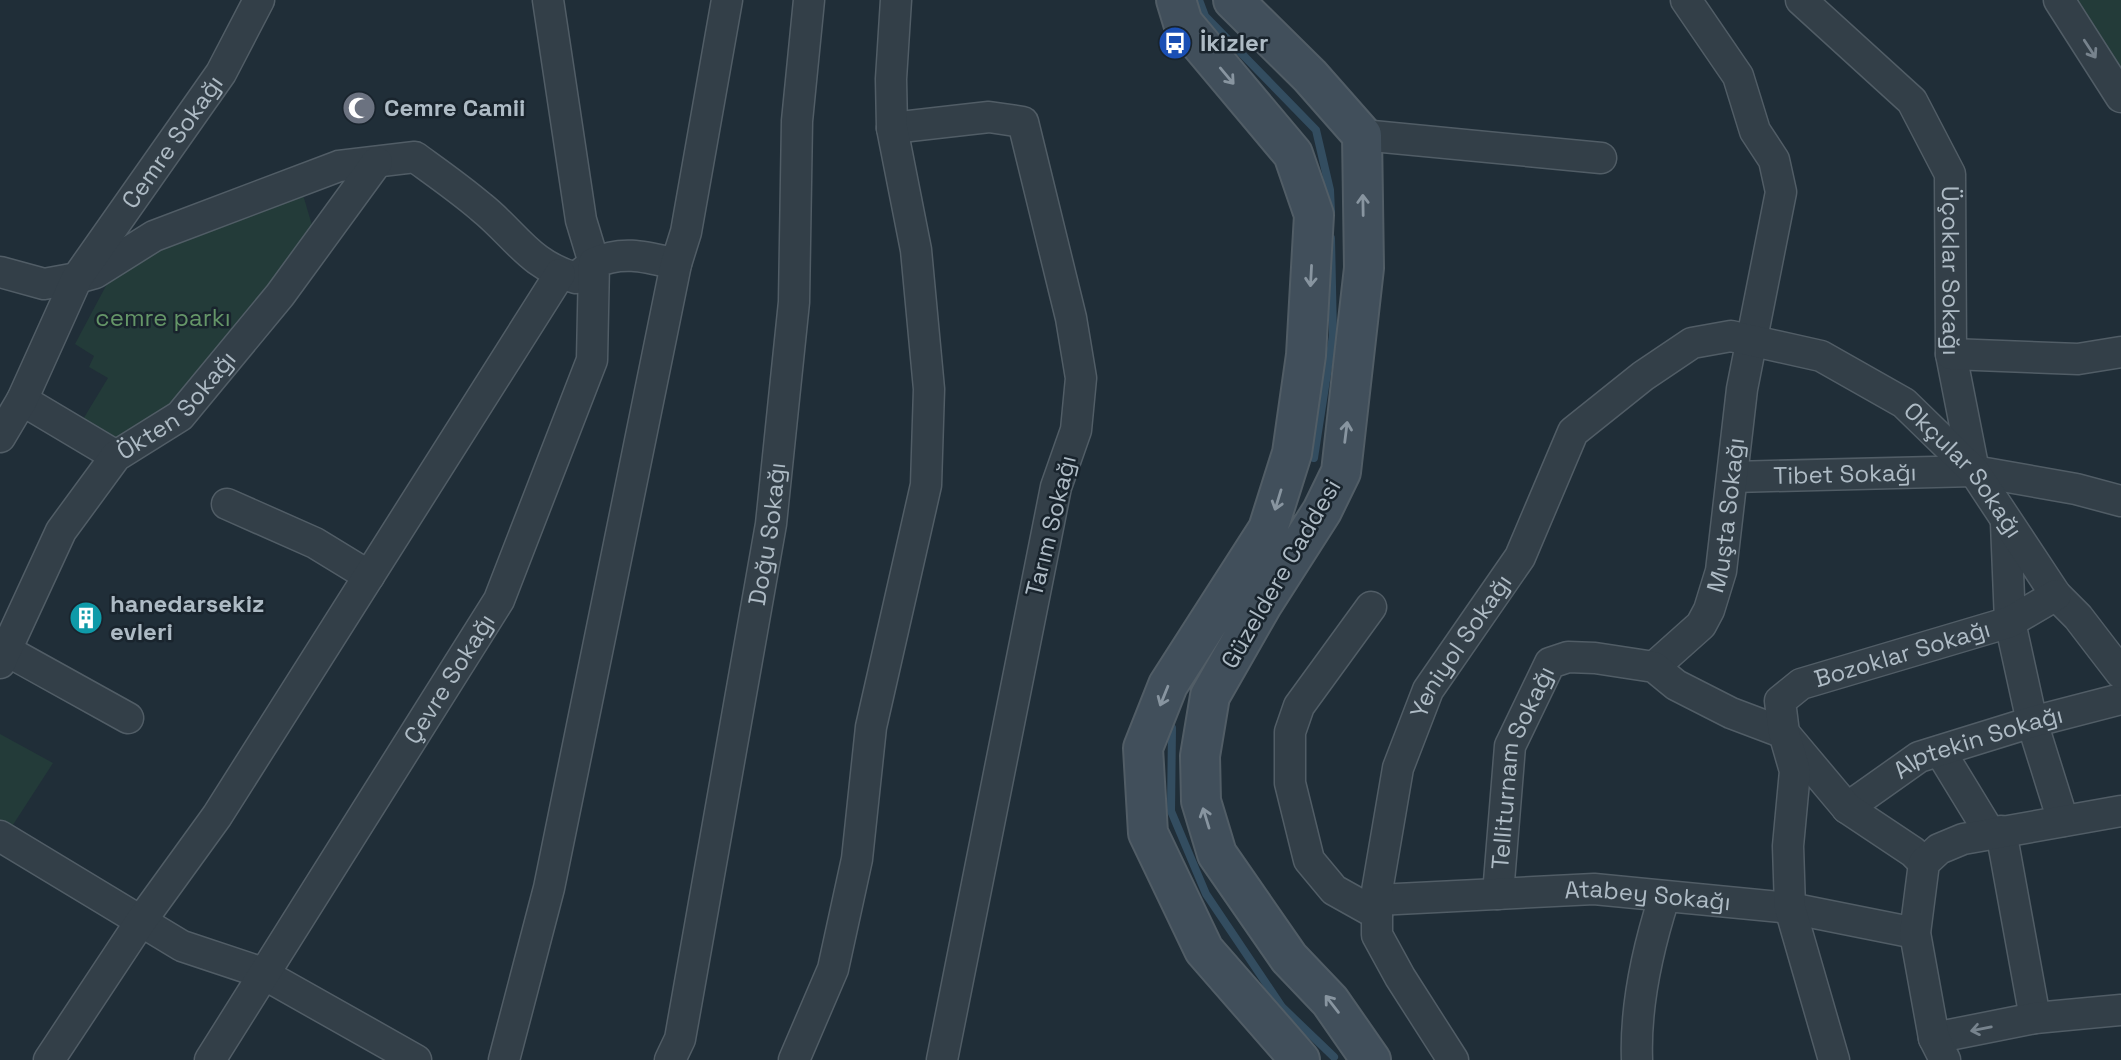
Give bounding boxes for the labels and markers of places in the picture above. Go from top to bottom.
bus stop icon: İkizler [1156,24,1194,62]
place label: İkizler [1200,27,1268,58]
mosque icon: Cemre Camii [340,89,378,127]
place label: Cemre Camii [384,92,525,123]
place label: hanedarsekiz evleri [110,588,264,647]
building icon: hanedarsekiz evleri [67,599,105,637]

